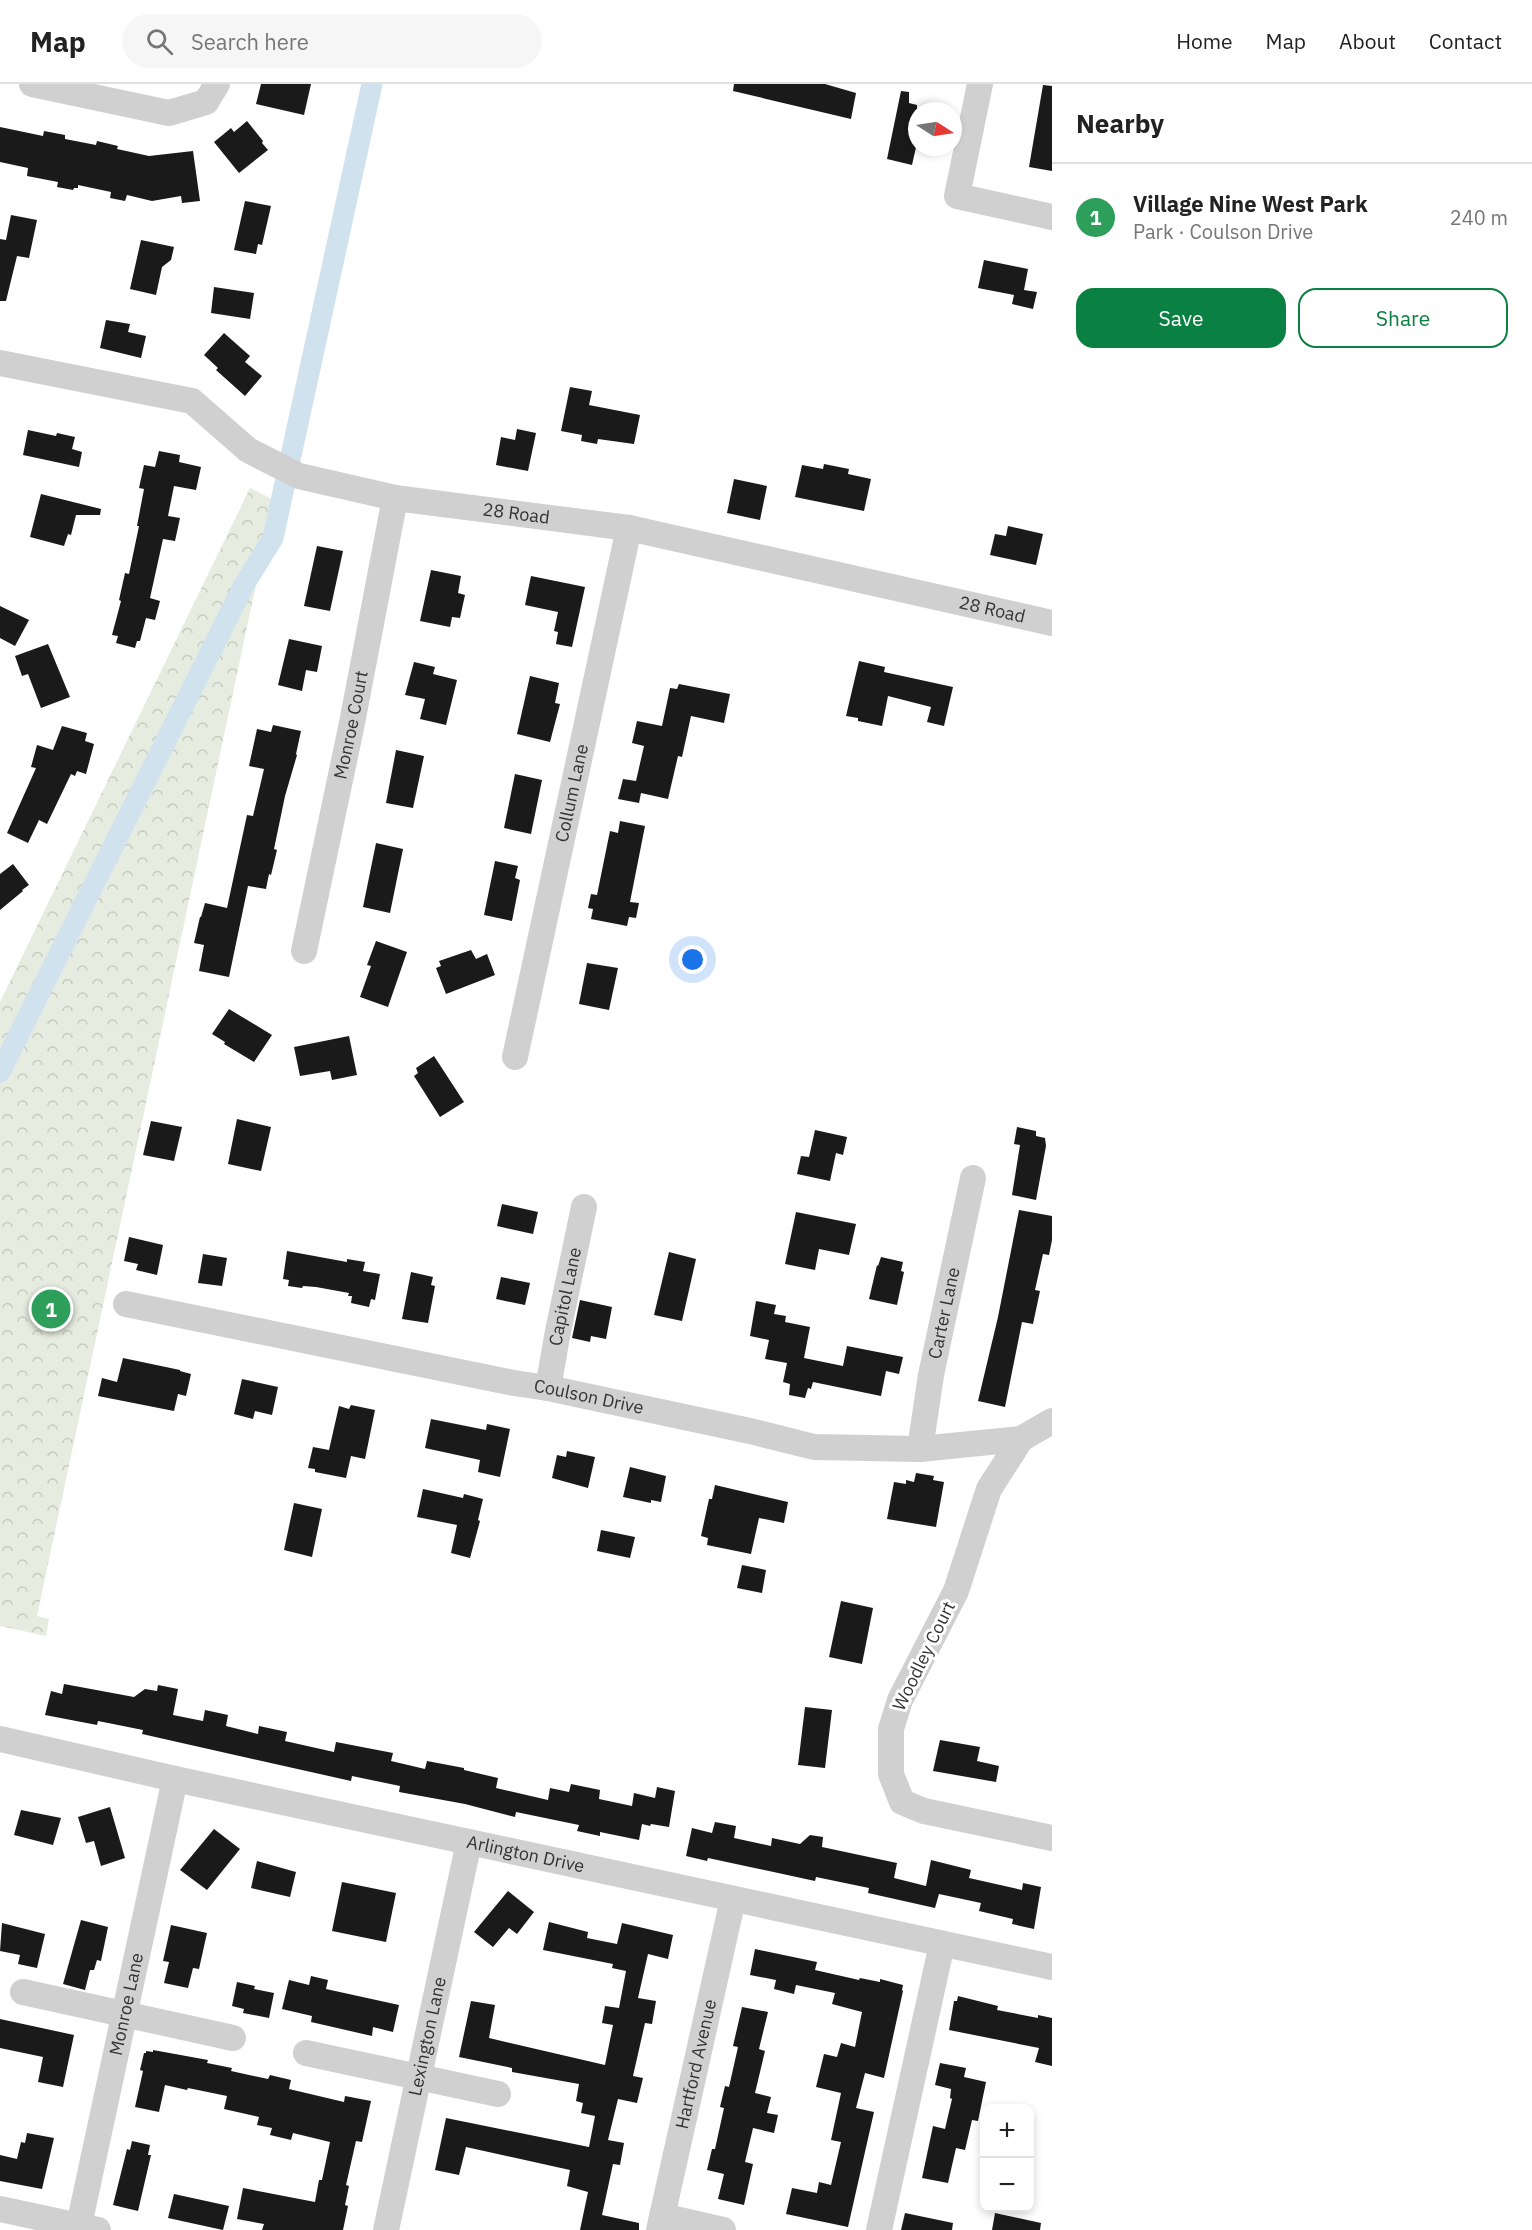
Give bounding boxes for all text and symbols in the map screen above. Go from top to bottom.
search box [122,14,542,68]
text: Map [30,23,86,60]
icon: search [143,25,176,58]
text: Search here [191,27,309,56]
text: Home [1176,27,1233,55]
text: Map [1266,27,1306,55]
text: About [1339,27,1396,55]
text: Contact [1429,27,1502,55]
north arrow [908,102,962,156]
text: Nearby [1076,106,1164,140]
text: Village Nine West Park [1133,189,1368,218]
text: 1 [1090,204,1102,231]
text: 240 m [1450,204,1508,231]
text: Park · Coulson Drive [1133,218,1313,245]
button: Save [1076,288,1286,348]
button: Share [1298,288,1508,348]
street label: 28 Road [481,497,551,529]
street label: 28 Road [957,590,1028,628]
street label: Monroe Court [328,669,373,781]
street label: Collum Lane [550,742,593,844]
your location [678,945,707,974]
street label: Capitol Lane [544,1245,586,1348]
street label: Carter Lane [923,1265,965,1361]
pin: 1 [32,1286,70,1332]
street label: Coulson Drive [532,1374,646,1419]
street label: Woodley Court [887,1597,960,1714]
street label: Arlington Drive [465,1830,587,1877]
street label: Monroe Lane [104,1950,148,2058]
street label: Lexington Lane [403,1974,451,2098]
street label: Hartford Avenue [670,1997,721,2131]
map controls [980,2104,1034,2212]
button: + [980,2104,1034,2158]
button: − [980,2158,1034,2212]

